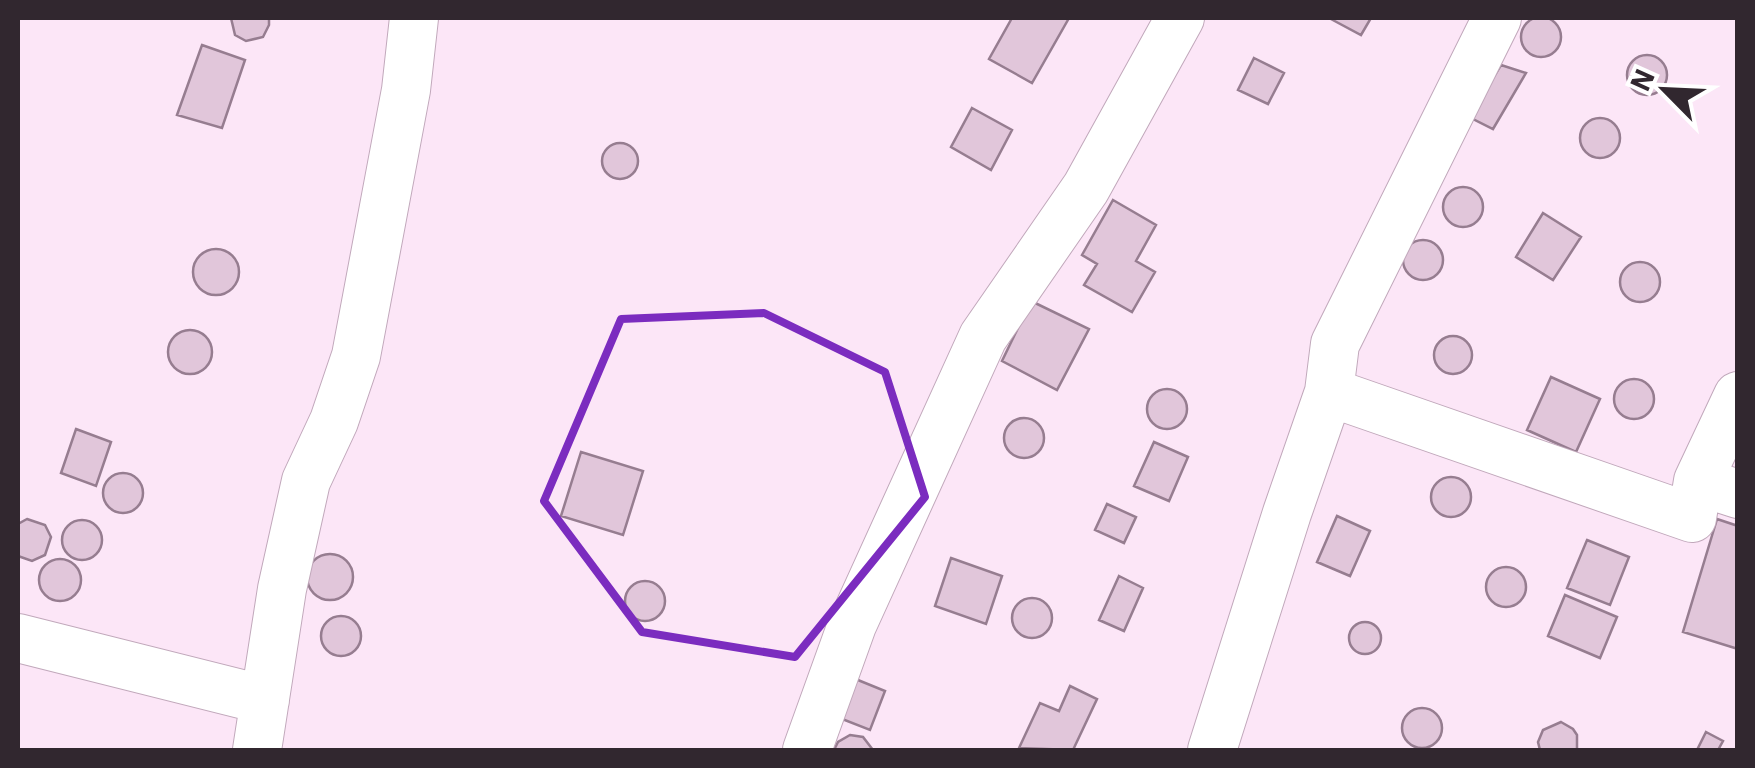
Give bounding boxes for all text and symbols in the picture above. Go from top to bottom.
north arrow [1615,40,1715,140]
text: N [1621,63,1663,96]

